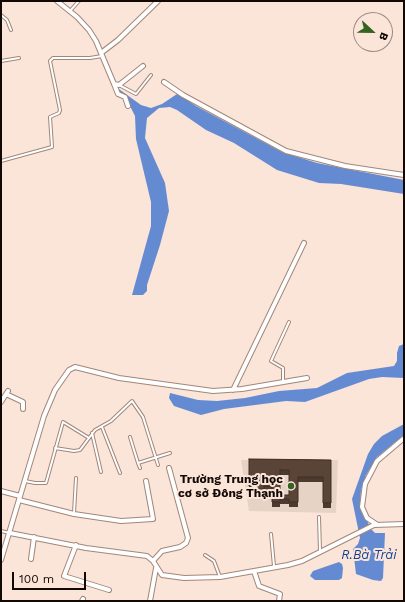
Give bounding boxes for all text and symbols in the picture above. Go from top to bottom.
north arrow [353,12,393,52]
text: B [376,30,391,42]
place label: Trường Trung học cơ sở Đông Thạnh [178,472,283,500]
marker: Trường Trung học cơ sở Đông Thạnh [286,481,296,491]
water label: R.Bà Trải [341,547,397,563]
scale bar [14,564,88,590]
text: 100 m [19,572,54,586]

